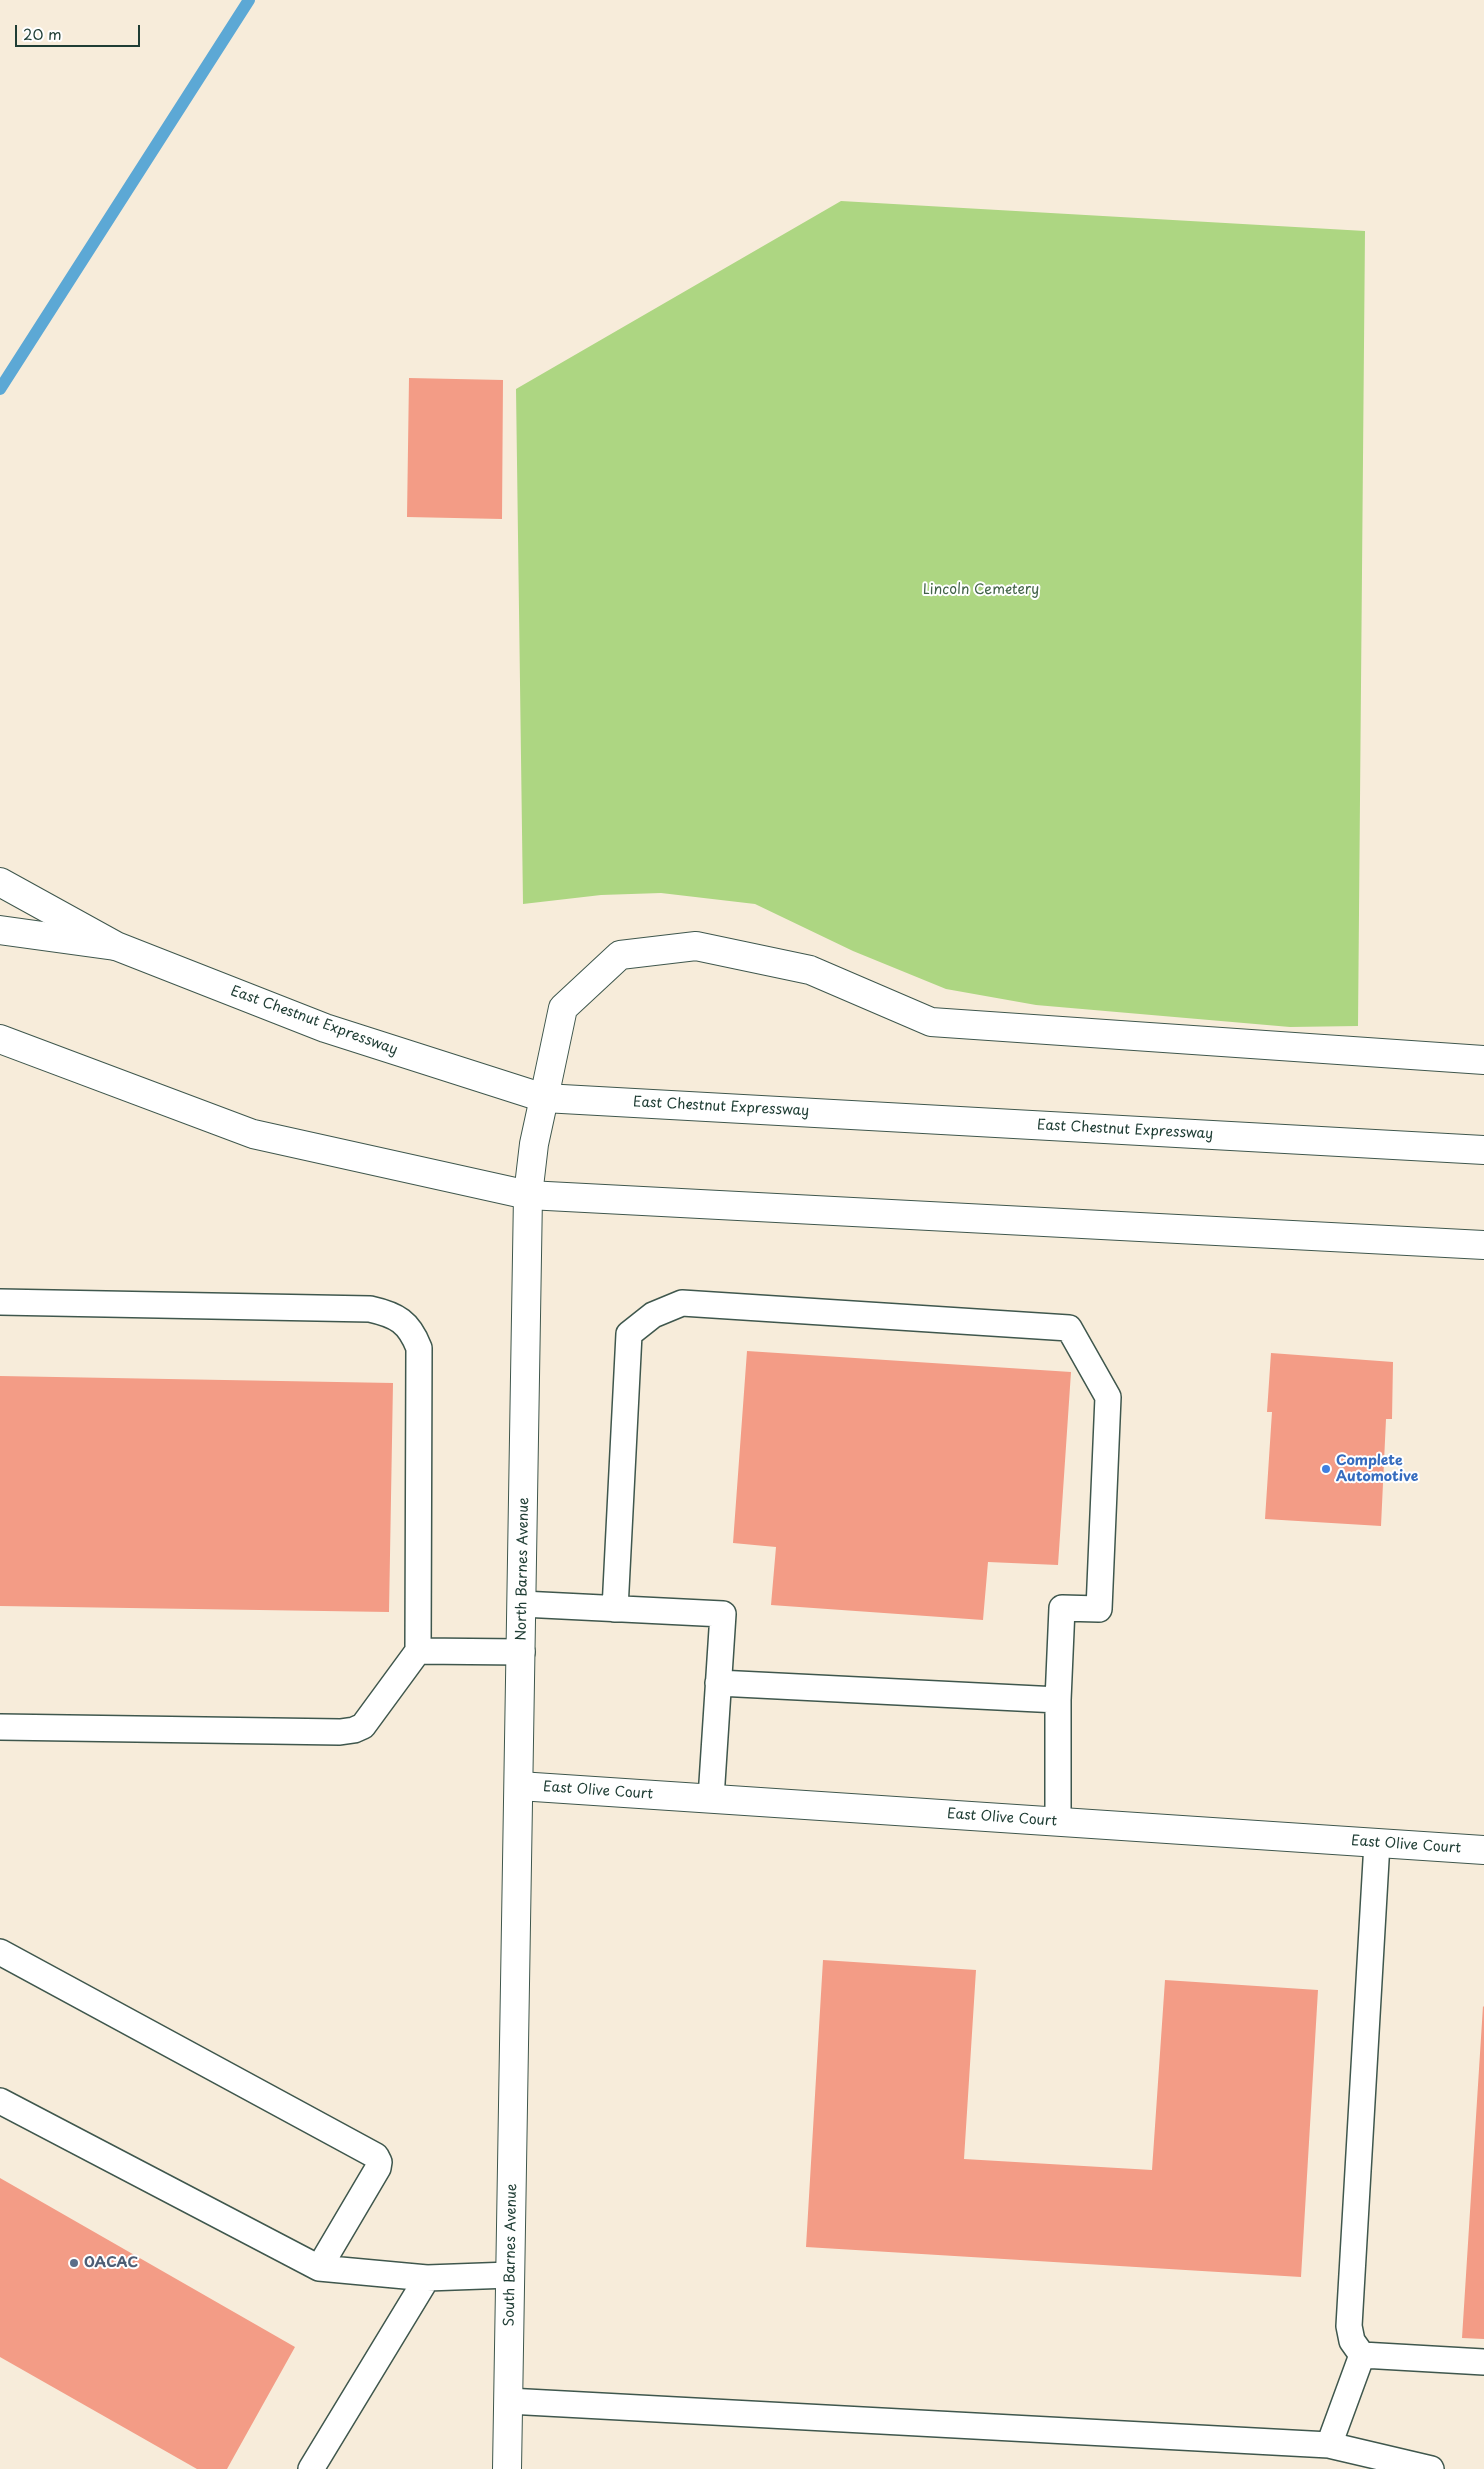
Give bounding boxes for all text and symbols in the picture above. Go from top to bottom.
scale bar [18,15,142,47]
text: 20 m [23,22,62,45]
park label: Lincoln Cemetery [923,582,1039,598]
street label: East Chestnut Expressway [228,983,400,1059]
street label: East Chestnut Expressway [633,1094,809,1120]
street label: East Chestnut Expressway [1037,1117,1213,1143]
place label: Complete Automotive [1336,1453,1418,1485]
marker: Complete Automotive [1320,1463,1332,1475]
street label: North Barnes Avenue [513,1497,533,1641]
street label: East Olive Court [543,1779,653,1803]
street label: East Olive Court [947,1806,1057,1830]
street label: East Olive Court [1351,1833,1461,1857]
street label: South Barnes Avenue [501,2183,521,2327]
place label: OACAC [84,2255,138,2271]
marker: OACAC [68,2257,80,2269]

